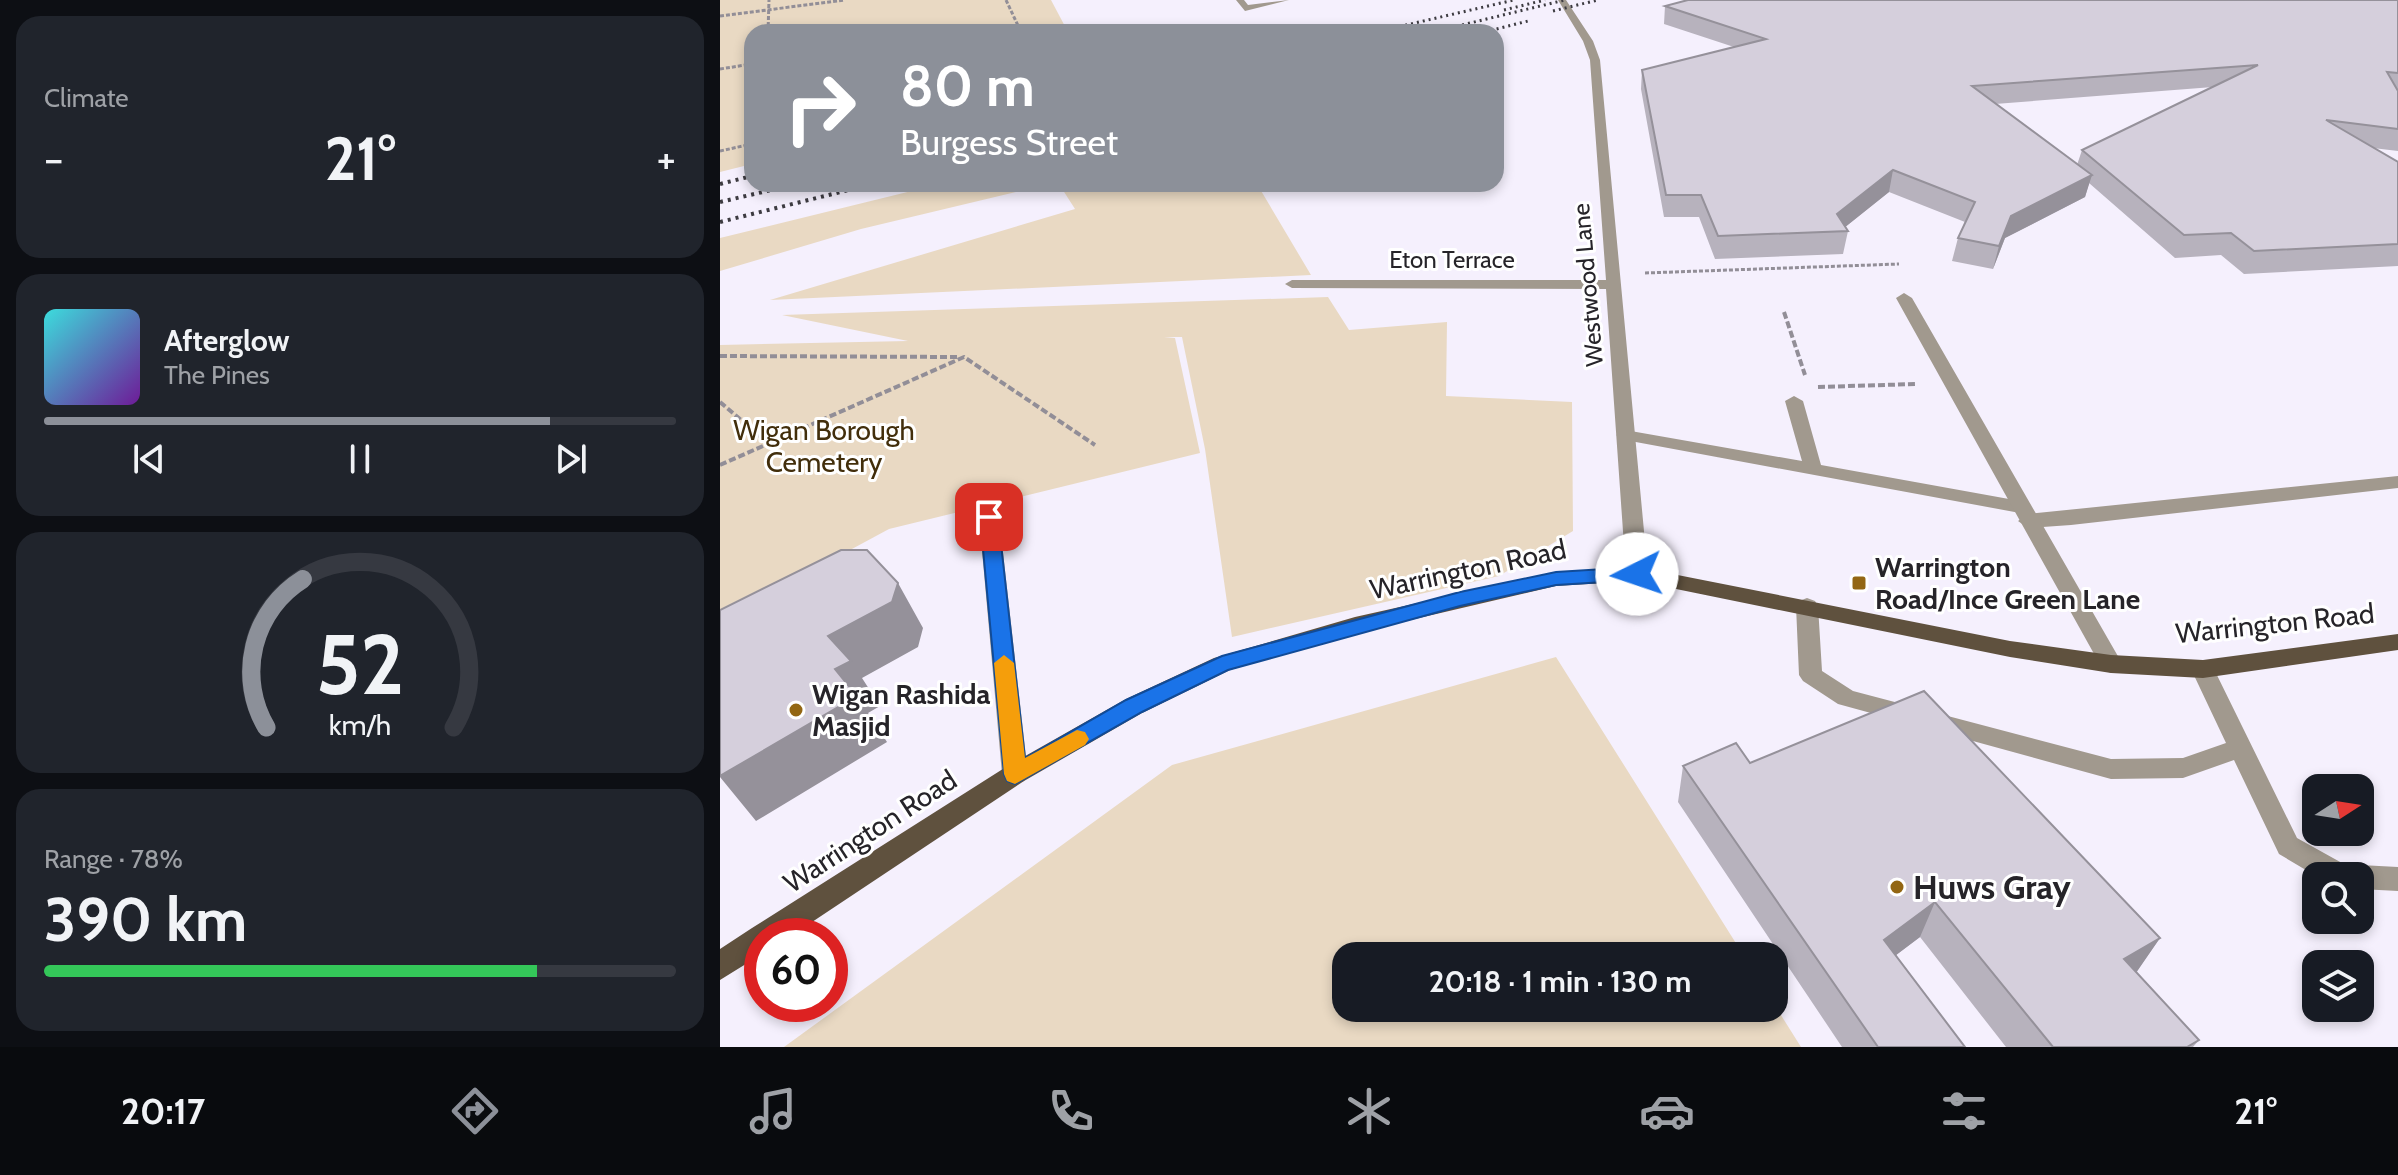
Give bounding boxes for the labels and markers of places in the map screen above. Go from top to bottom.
pin [955,483,1023,551]
place label: Warrington Road/Ince Green Lane [1875,550,2140,616]
marker: Warrington Road/Ince Green Lane [1850,574,1868,592]
place label: Wigan Rashida Masjid [812,677,991,743]
marker: Wigan Rashida Masjid [787,701,805,719]
place label: Huws Gray [1913,866,2071,908]
marker: Huws Gray [1888,878,1906,896]

